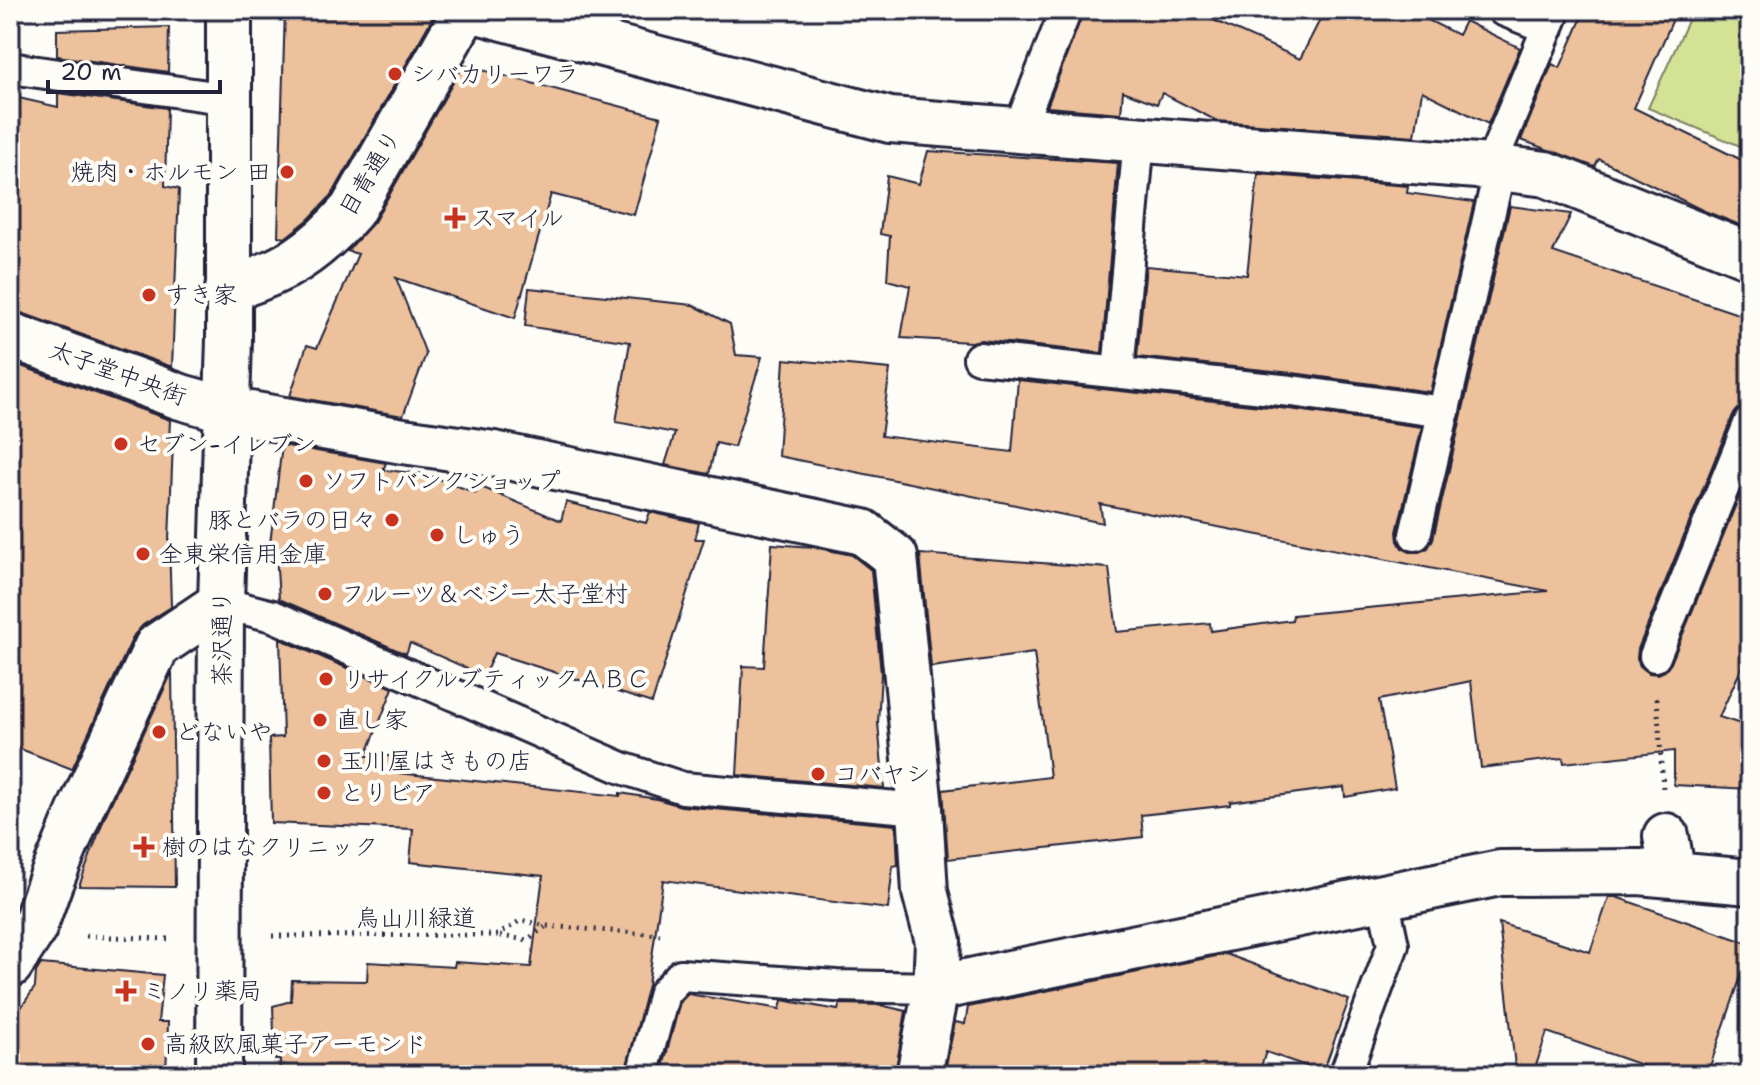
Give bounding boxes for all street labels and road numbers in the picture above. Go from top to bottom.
street label: 目青通り [332,124,408,222]
street label: 太子堂中央街 [45,333,191,413]
street label: 茶沢通り [206,590,238,686]
street label: 烏山川緑道 [356,902,476,934]

